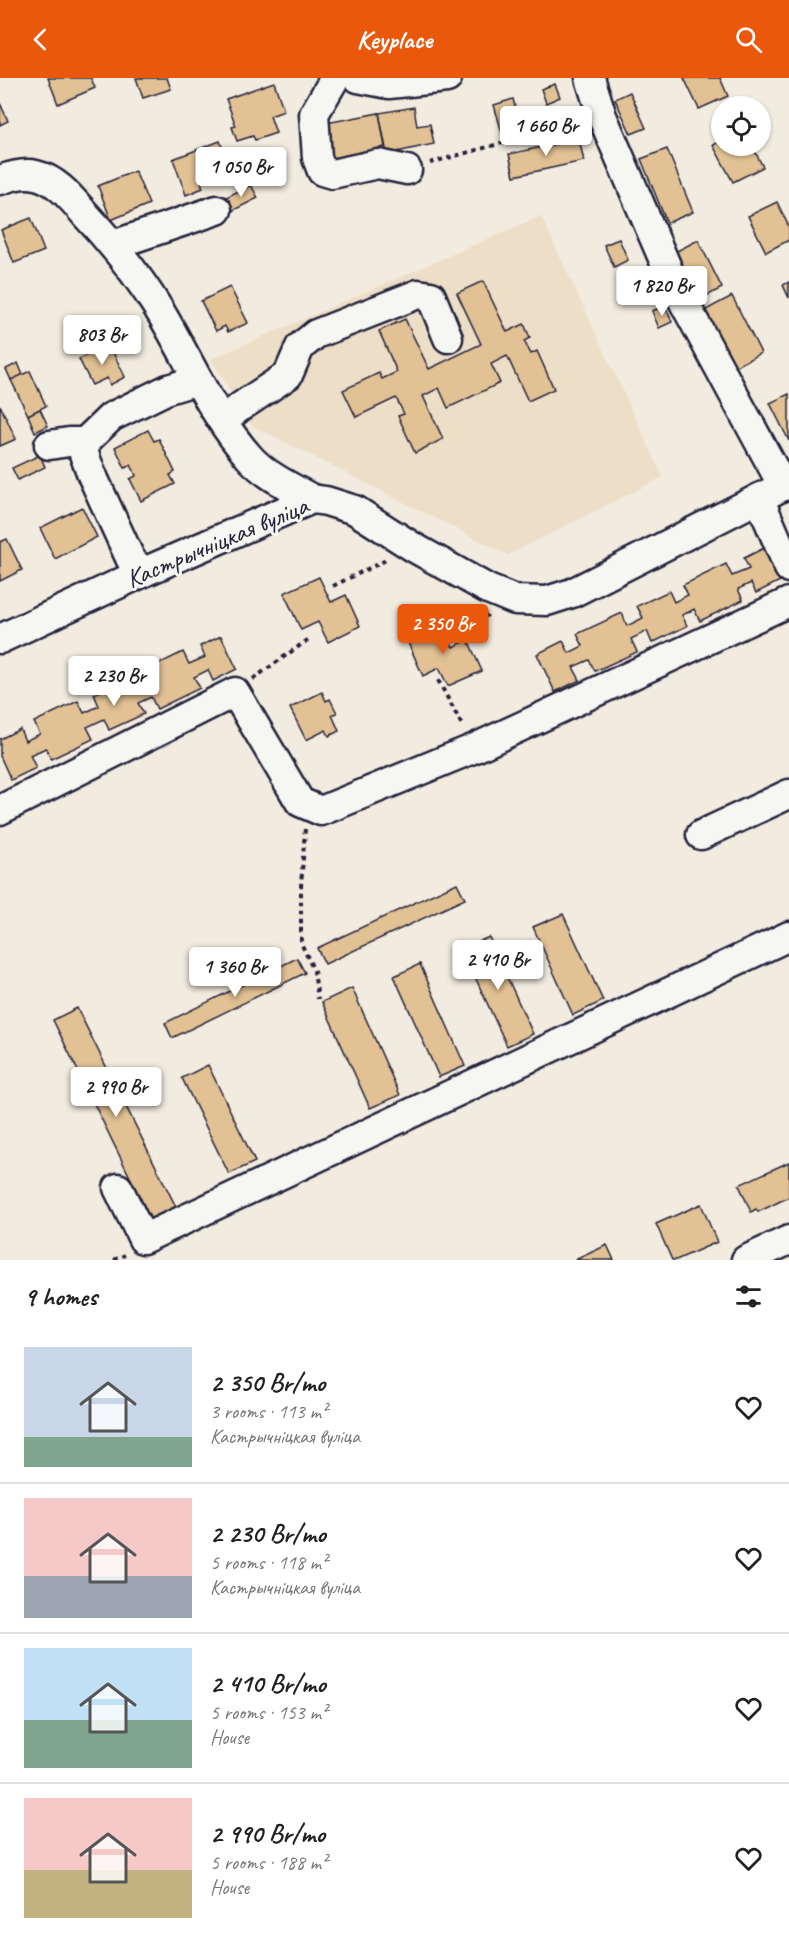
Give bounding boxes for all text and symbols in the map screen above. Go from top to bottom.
text: Keyplace [357,22,432,56]
icon: back [24,23,57,56]
icon: search [732,23,765,56]
map controls [711,96,771,156]
button: locate [711,96,771,156]
pin: 1 660 Br [484,106,608,157]
text: 1 660 Br [514,113,578,138]
pin: 1 050 Br [179,147,303,198]
text: 1 050 Br [209,154,273,179]
pin: 1 820 Br [600,266,724,317]
text: 1 820 Br [630,273,694,298]
pin: 803 Br [53,315,151,366]
text: 803 Br [77,322,127,347]
street label: Кастрычніцкая вуліца [121,488,315,595]
pin: 2 350 Br [381,604,505,655]
text: 2 350 Br [411,611,475,636]
pin: 2 230 Br [52,656,176,707]
text: 2 230 Br [82,663,146,688]
pin: 2 410 Br [436,940,560,991]
pin: 1 360 Br [173,947,297,998]
text: 2 410 Br [466,947,530,972]
text: 1 360 Br [203,954,267,979]
pin: 2 990 Br [54,1067,178,1118]
text: 2 990 Br [85,1074,147,1099]
text: 9 homes [24,1280,97,1313]
icon: filters [732,1280,765,1313]
text: 2 350 Br/mo [210,1366,325,1399]
icon: home [72,1371,144,1443]
icon: heart [732,1391,765,1424]
text: 3 rooms · 113 m² [210,1399,327,1424]
text: Кастрычніцкая вуліца [210,1424,360,1449]
text: 2 230 Br/mo [210,1517,326,1550]
icon: home [72,1522,144,1594]
icon: heart [732,1542,765,1575]
text: 5 rooms · 118 m² [210,1550,327,1575]
text: Кастрычніцкая вуліца [210,1575,360,1600]
text: 2 410 Br/mo [210,1667,326,1700]
icon: home [72,1672,144,1744]
icon: heart [732,1692,765,1725]
text: 5 rooms · 153 m² [210,1700,327,1725]
text: House [210,1725,249,1750]
text: 2 990 Br/mo [210,1817,325,1850]
icon: home [72,1822,144,1894]
icon: heart [732,1842,765,1875]
text: 5 rooms · 188 m² [210,1850,327,1875]
text: House [210,1875,249,1900]

